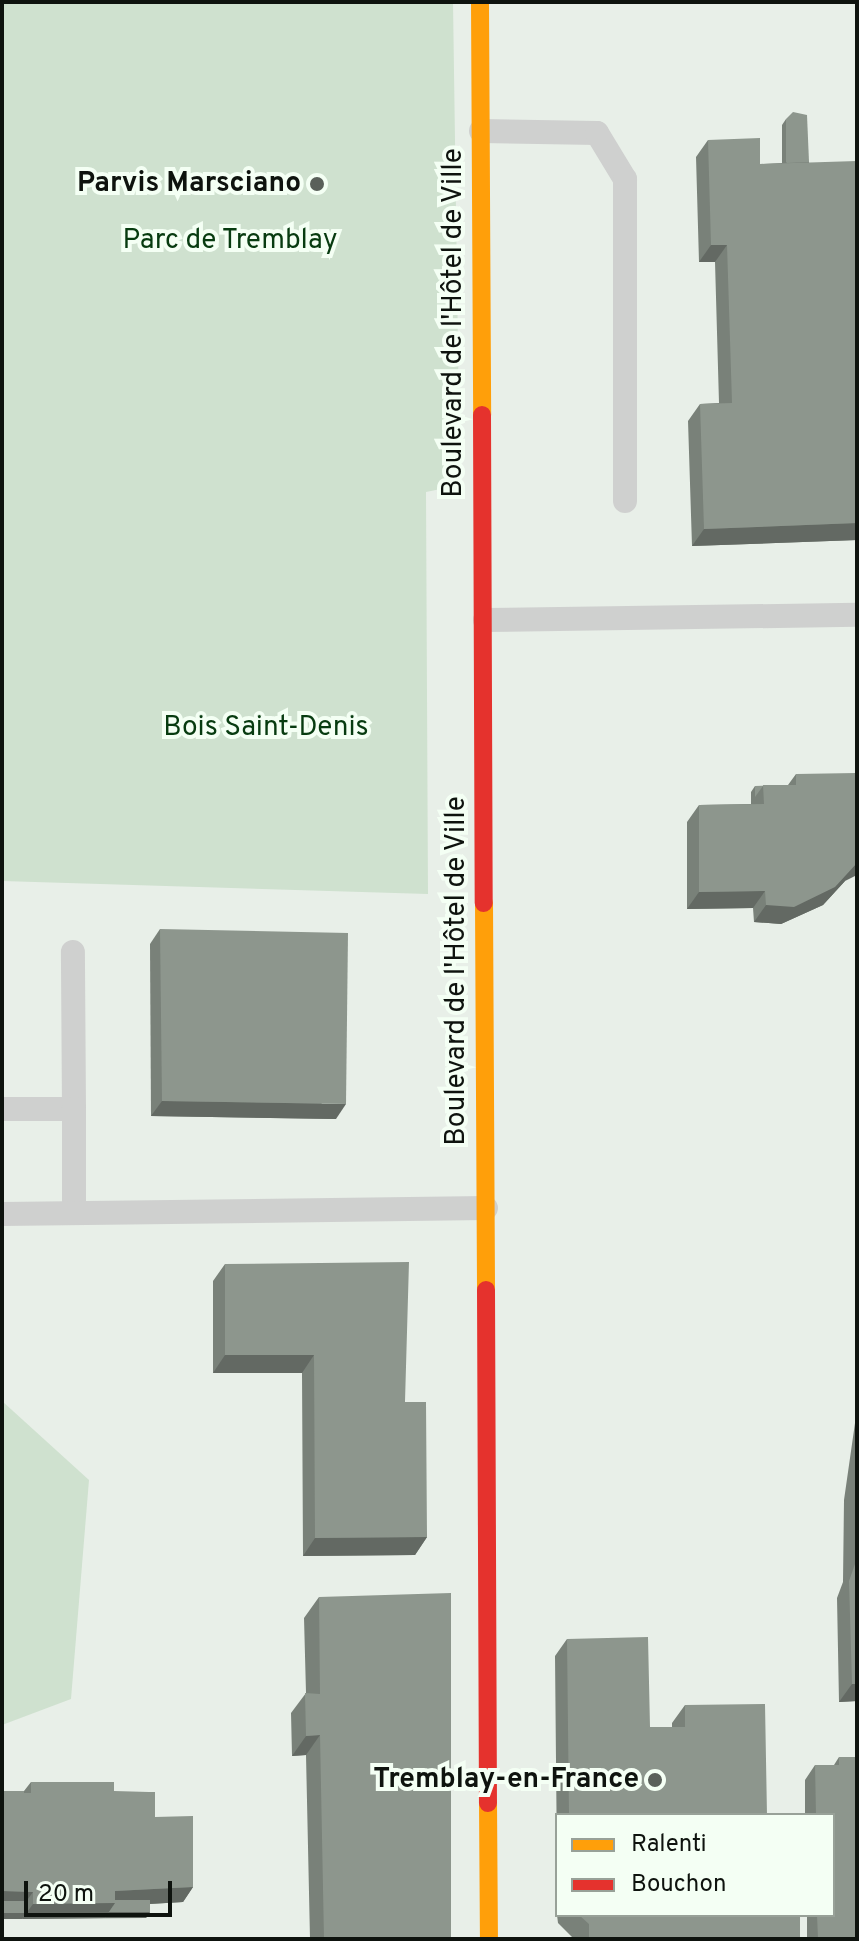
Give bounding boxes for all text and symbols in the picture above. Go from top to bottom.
street label: Boulevard de l'Hôtel de Ville [437,148,471,498]
place label: Parvis Marsciano [77,167,301,201]
marker: Parvis Marsciano [308,175,326,193]
park label: Parc de Tremblay [122,224,338,258]
park label: Bois Saint-Denis [163,711,369,745]
street label: Boulevard de l'Hôtel de Ville [440,796,474,1146]
place label: Tremblay-en-France [373,1763,639,1797]
marker: Tremblay-en-France [646,1771,664,1789]
legend [555,1813,835,1917]
text: Ralenti [631,1830,707,1860]
scale bar [28,1865,176,1915]
text: Bouchon [631,1870,726,1900]
text: 20 m [38,1880,94,1910]

